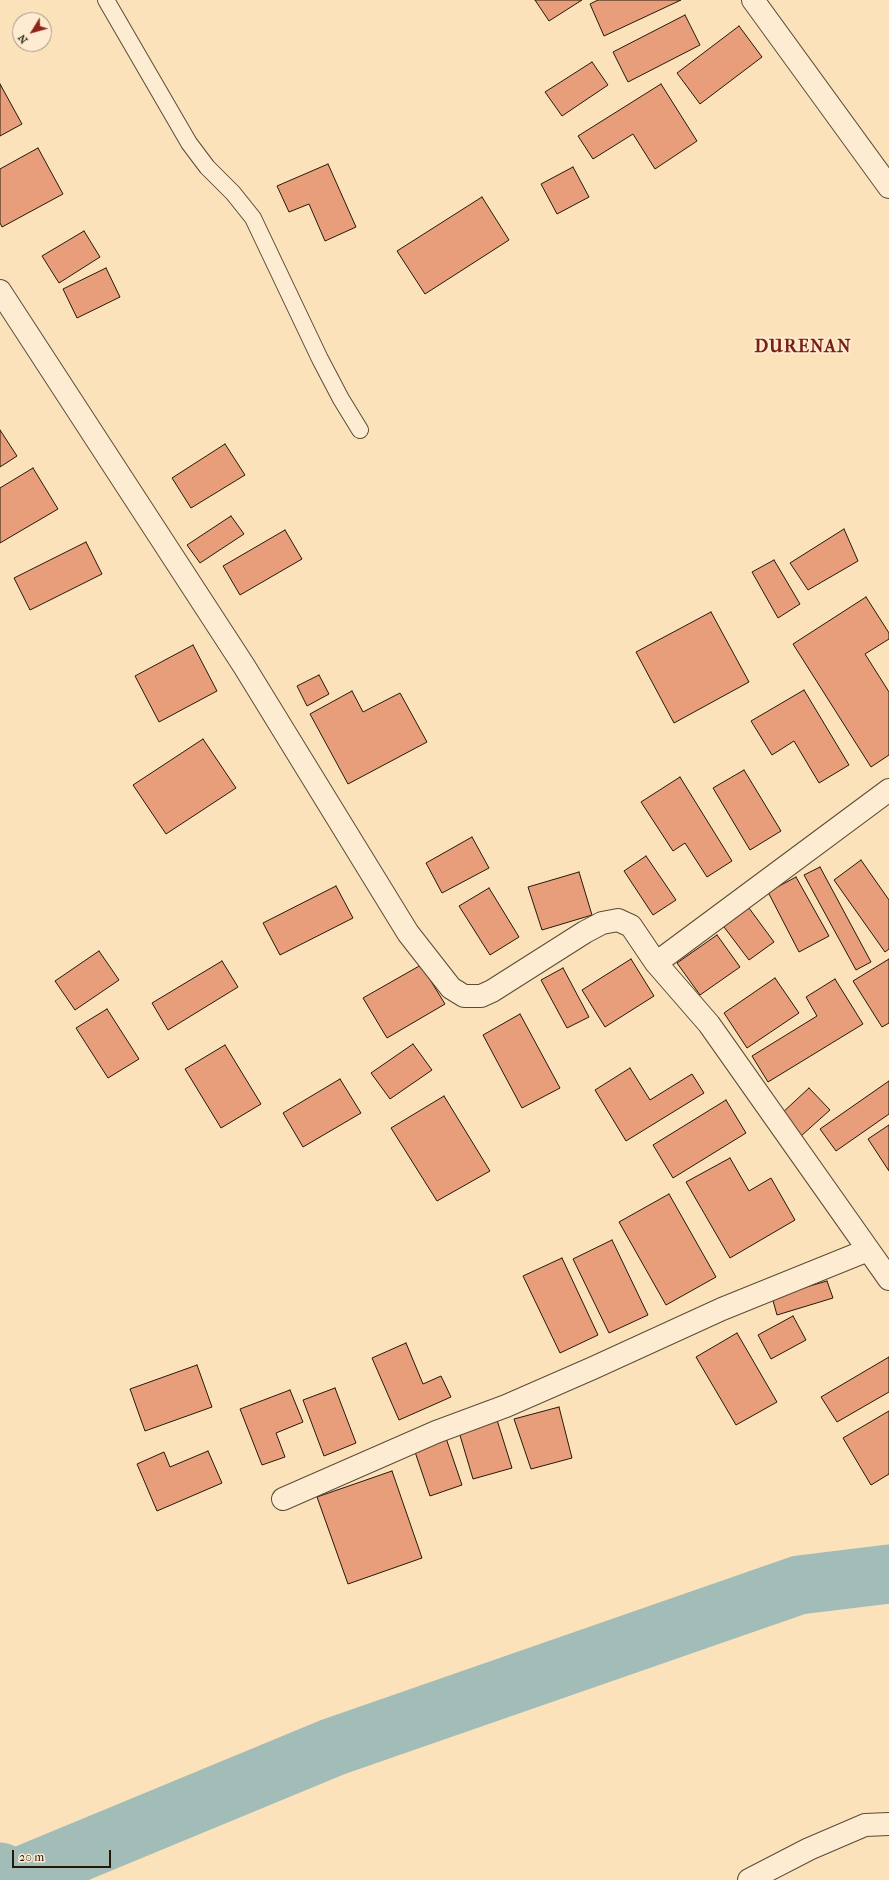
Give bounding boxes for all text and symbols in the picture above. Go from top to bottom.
north arrow [12,12,52,52]
text: N [15,32,31,46]
district label: DURENAN [754,337,852,359]
scale bar [14,1842,113,1868]
text: 20 m [19,1850,44,1864]

